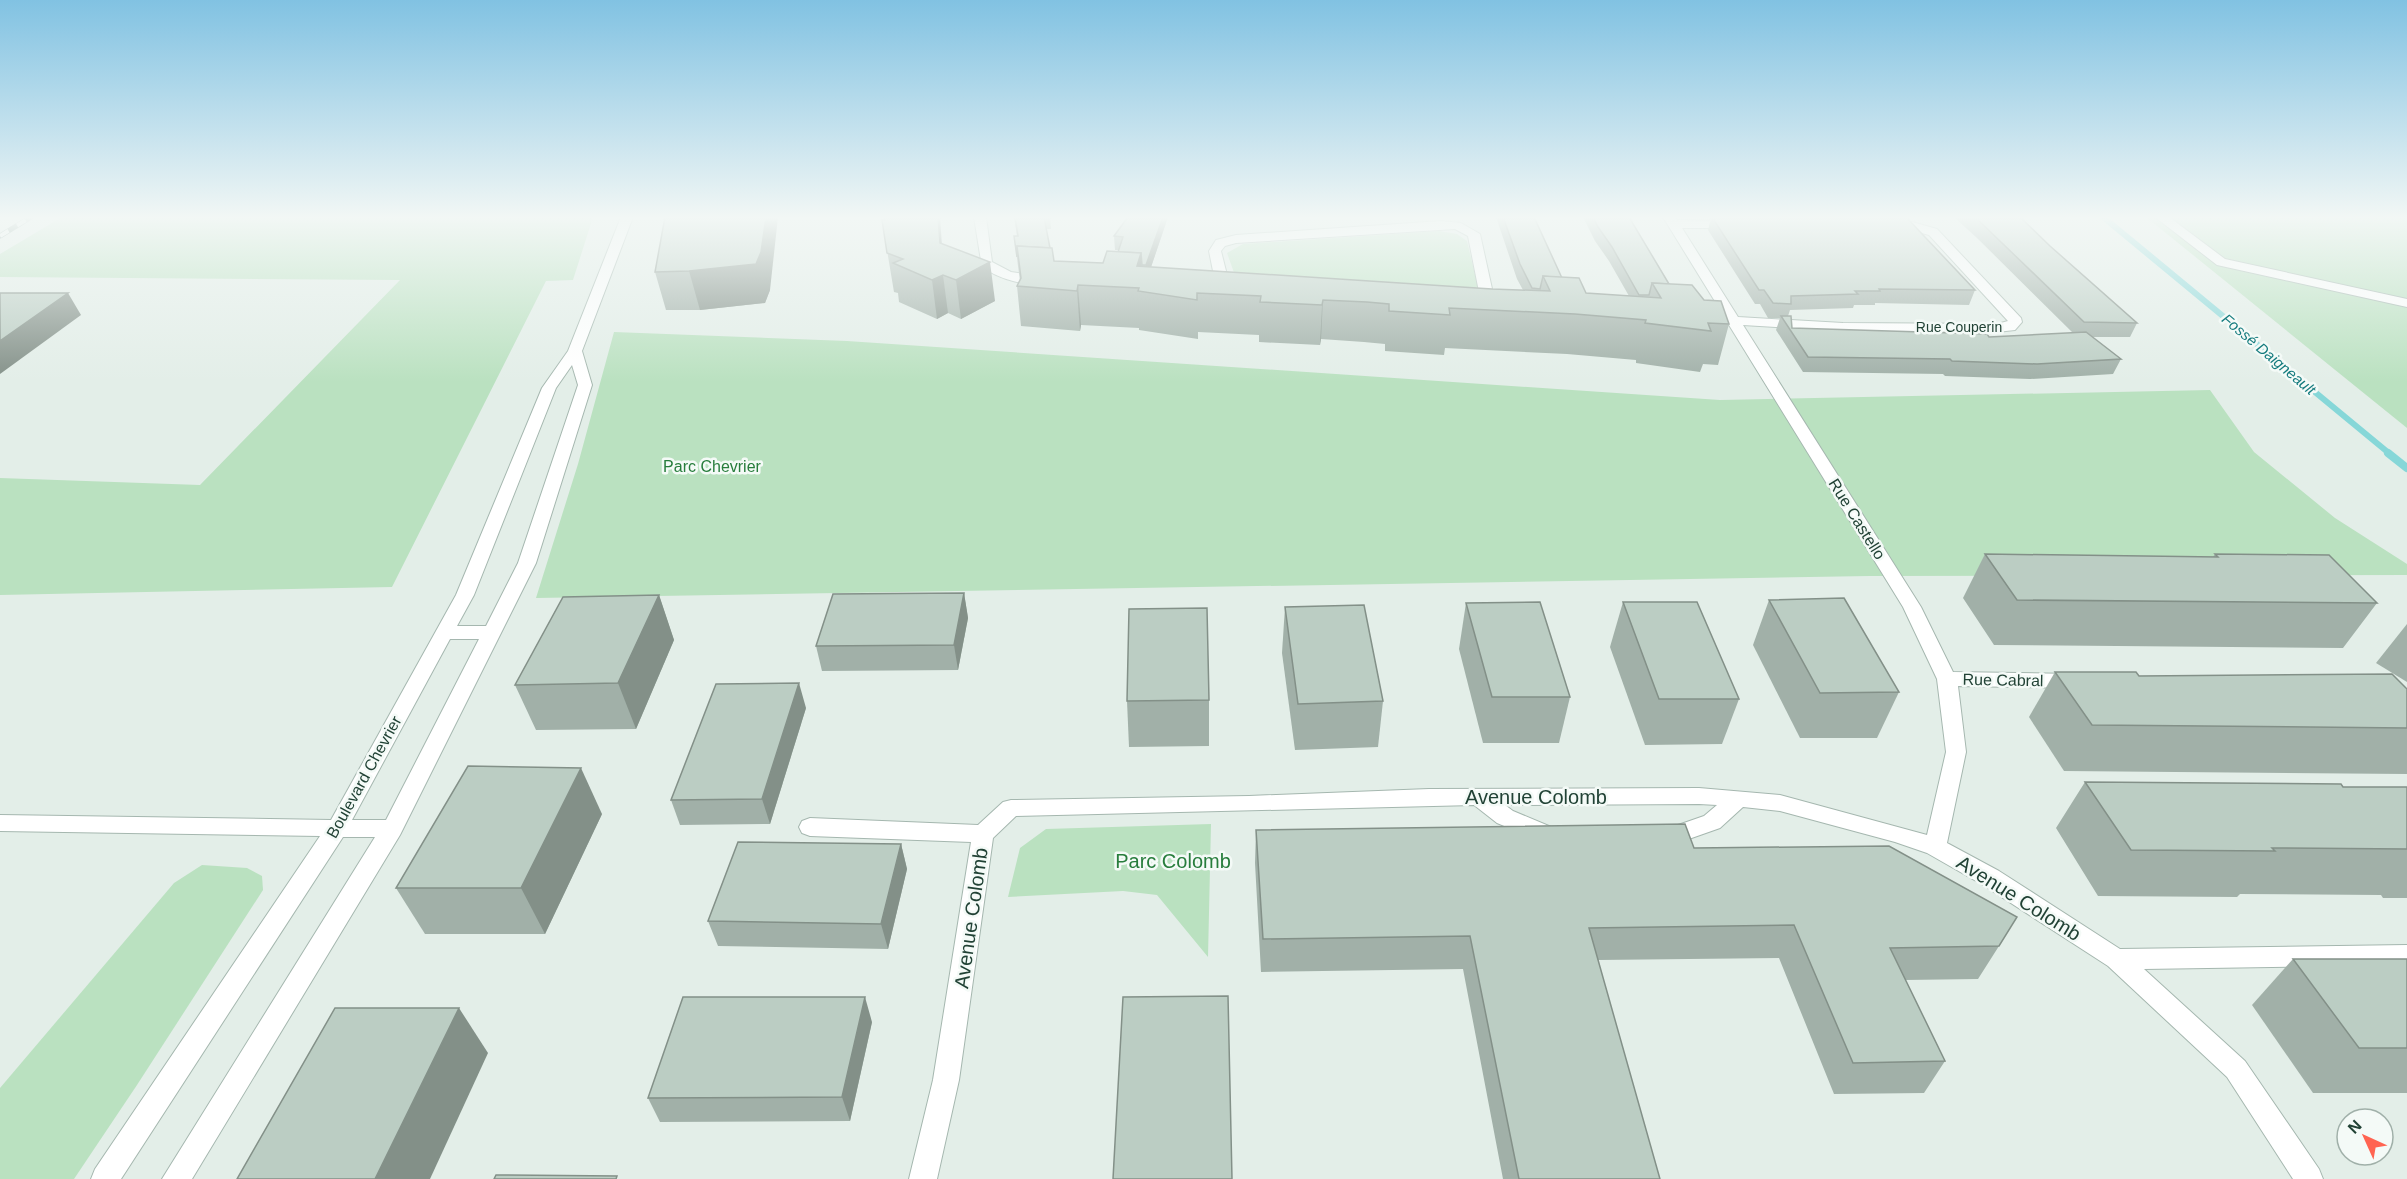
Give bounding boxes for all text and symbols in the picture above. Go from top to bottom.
water label: Fossé Daigneault [2219,310,2320,399]
street label: Rue Couperin [1916,319,2002,335]
park label: Parc Chevrier [663,458,762,475]
street label: Rue Castello [1826,476,1889,562]
street label: Rue Cabral [1962,671,2044,689]
street label: Boulevard Chevrier [323,712,405,841]
street label: Avenue Colomb [1465,786,1607,808]
street label: Avenue Colomb [950,846,992,990]
park label: Parc Colomb [1115,850,1231,872]
street label: Avenue Colomb [1953,851,2085,945]
north arrow [2335,1107,2395,1167]
text: N [2345,1117,2365,1137]

